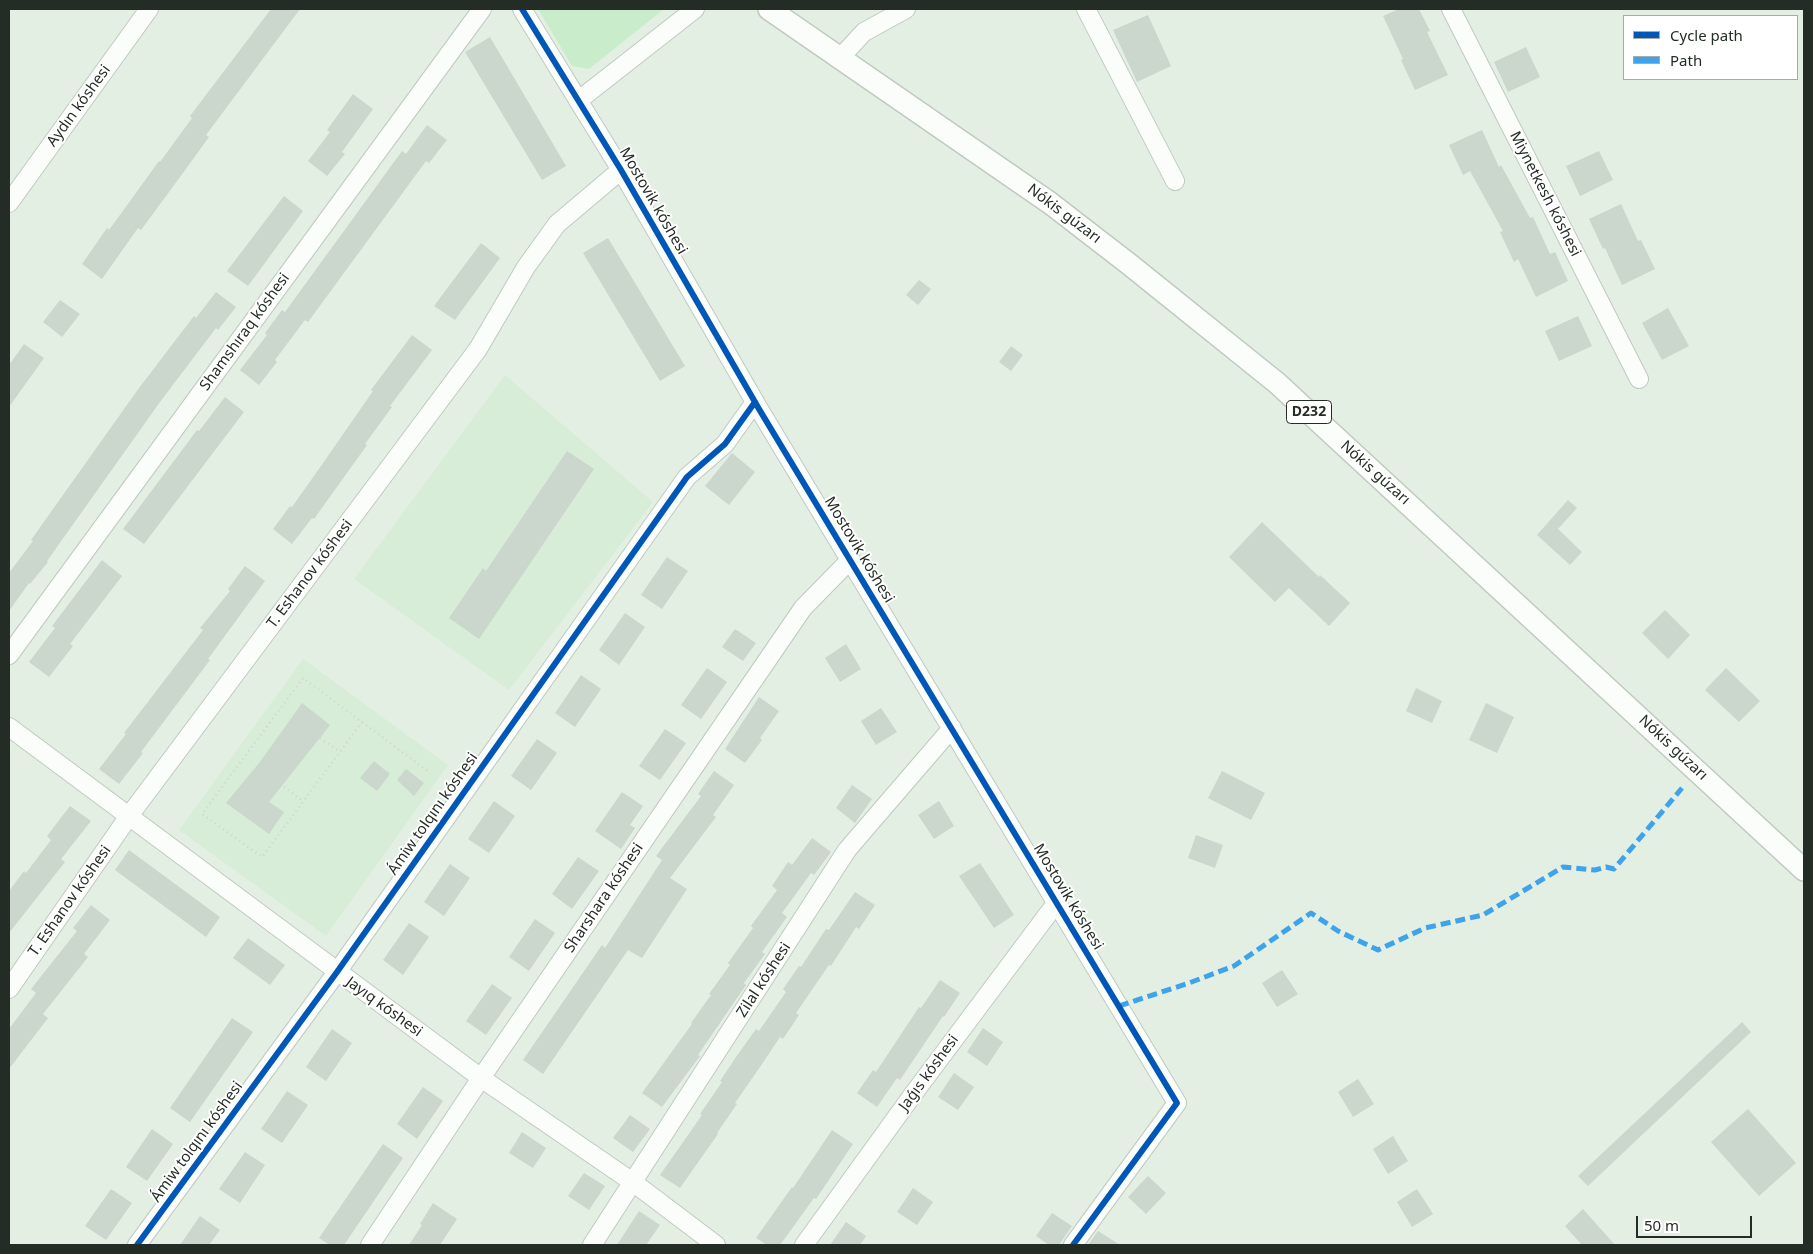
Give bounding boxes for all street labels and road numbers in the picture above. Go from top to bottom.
street label: Aydın kóshesi [43,62,115,150]
street label: Miynetkesh kóshesi [1506,128,1584,260]
street label: Mostovik kóshesi [615,144,691,258]
street label: Nókis gúzarı [1024,180,1104,248]
street label: Shamshıraq kóshesi [196,270,294,394]
road number: D232 [1286,401,1332,424]
street label: Nókis gúzarı [1336,437,1414,509]
street label: Mostovik kóshesi [820,494,898,606]
street label: T. Eshanov kóshesi [263,516,357,632]
street label: Nókis gúzarı [1635,712,1711,784]
street label: Ámiw tolqını kóshesi [384,750,482,878]
street label: Sharshara kóshesi [561,840,647,956]
street label: Mostovik kóshesi [1029,841,1107,953]
street label: T. Eshanov kóshesi [25,842,115,960]
street label: Zilal kóshesi [733,939,795,1021]
street label: Jayıq kóshesi [342,973,426,1041]
street label: Jaǵıs kóshesi [895,1031,963,1115]
street label: Ámiw tolqını kóshesi [147,1078,247,1206]

